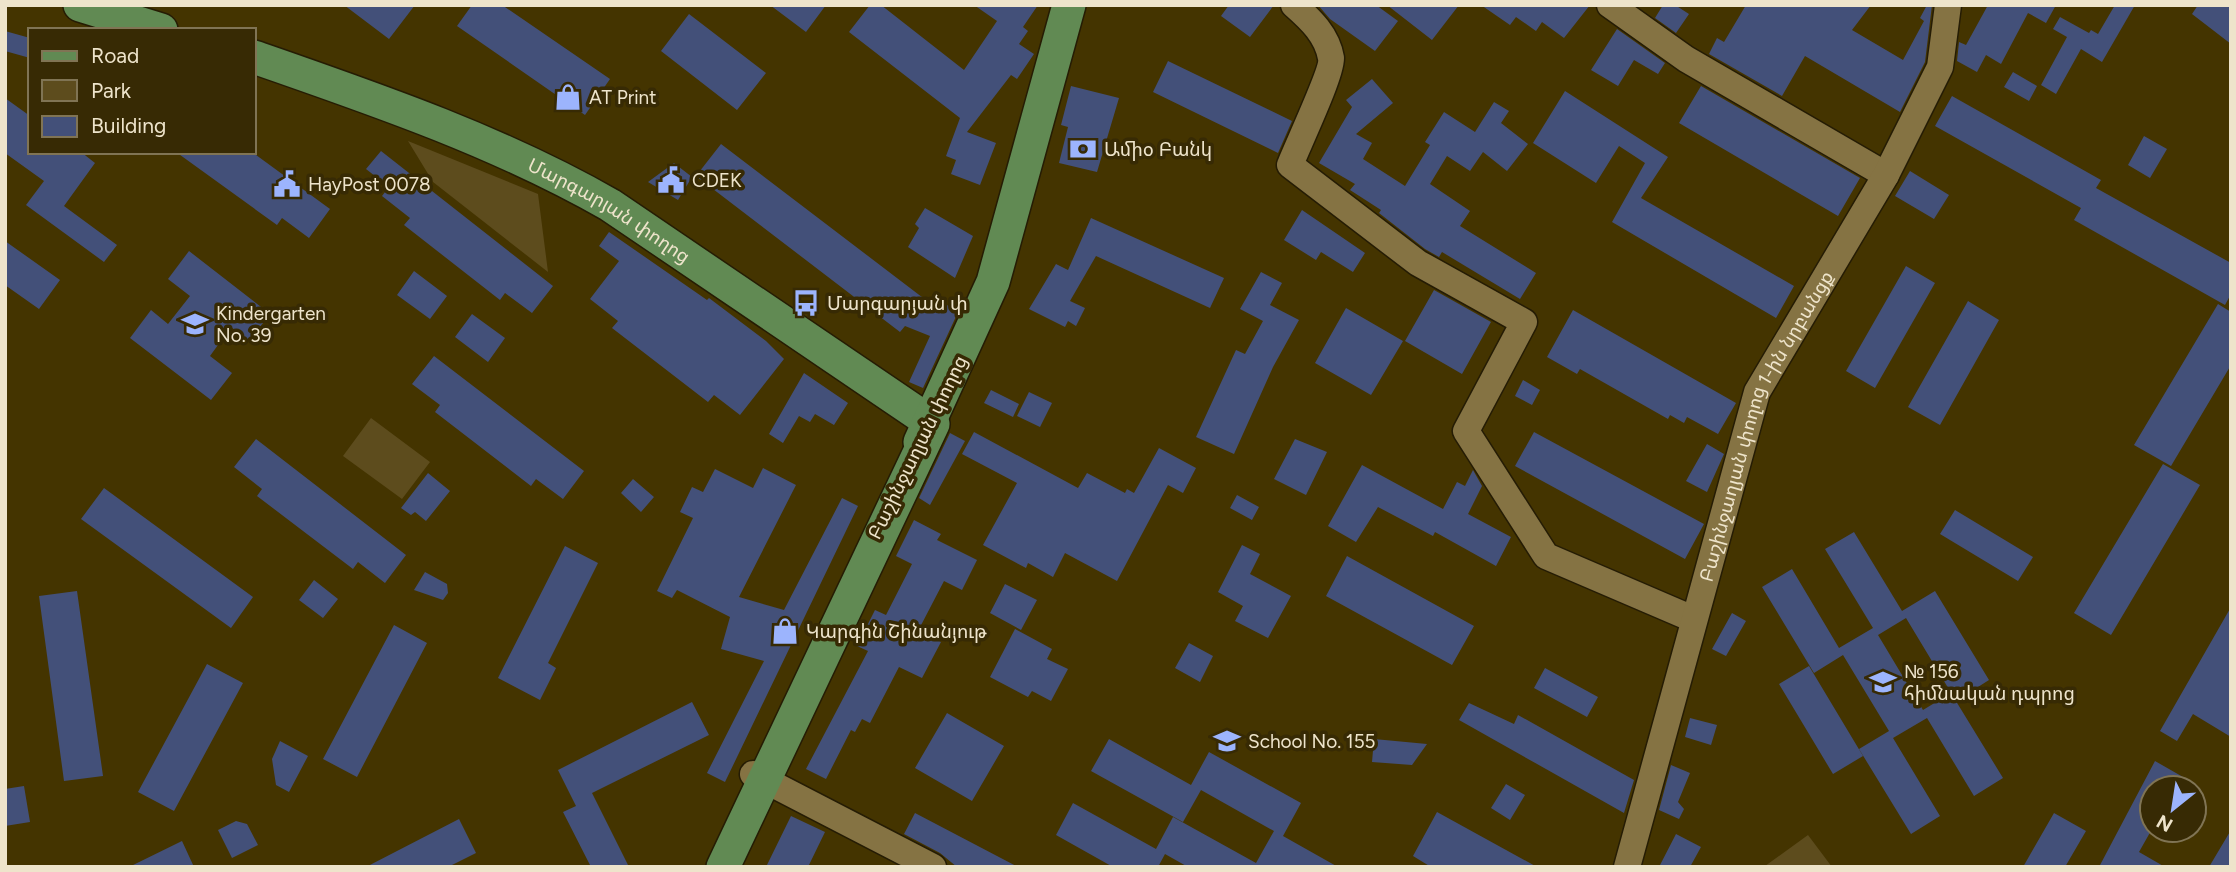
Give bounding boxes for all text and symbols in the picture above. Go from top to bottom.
legend [28,28,256,154]
text: Road [91,43,139,68]
text: Park [91,78,132,103]
shop icon: AT Print [553,82,583,112]
place label: AT Print [589,86,656,109]
text: Building [91,113,166,138]
bank icon: Ամիօ Բանկ [1068,134,1098,164]
place label: Ամիօ Բանկ [1104,138,1212,161]
street label: Մարգարյան փողոց [524,153,695,268]
public building icon: CDEK [656,165,686,195]
public building icon: HayPost 0078 [272,169,302,199]
place label: CDEK [692,169,742,192]
place label: HayPost 0078 [308,173,431,196]
street label: Բաշինջաղյան փողոց 1-ին նրբանցք [1695,267,1838,584]
bus stop icon: Մարգարյան փ [791,288,821,318]
place label: Մարգարյան փ [827,292,968,315]
place label: Kindergarten No. 39 [216,302,326,347]
school or university icon: Kindergarten No. 39 [180,309,210,339]
street label: Բաշինջաղյան փողոց [863,352,972,543]
shop icon: Կարգին Շինանյութ [770,616,800,646]
place label: Կարգին Շինանյութ [806,620,987,643]
place label: № 156 հիմնական դպրոց [1904,660,2075,705]
school or university icon: № 156 հիմնական դպրոց [1868,667,1898,697]
school or university icon: School No. 155 [1212,726,1242,756]
place label: School No. 155 [1248,730,1376,753]
north arrow [2138,774,2208,844]
text: N [2153,810,2177,837]

